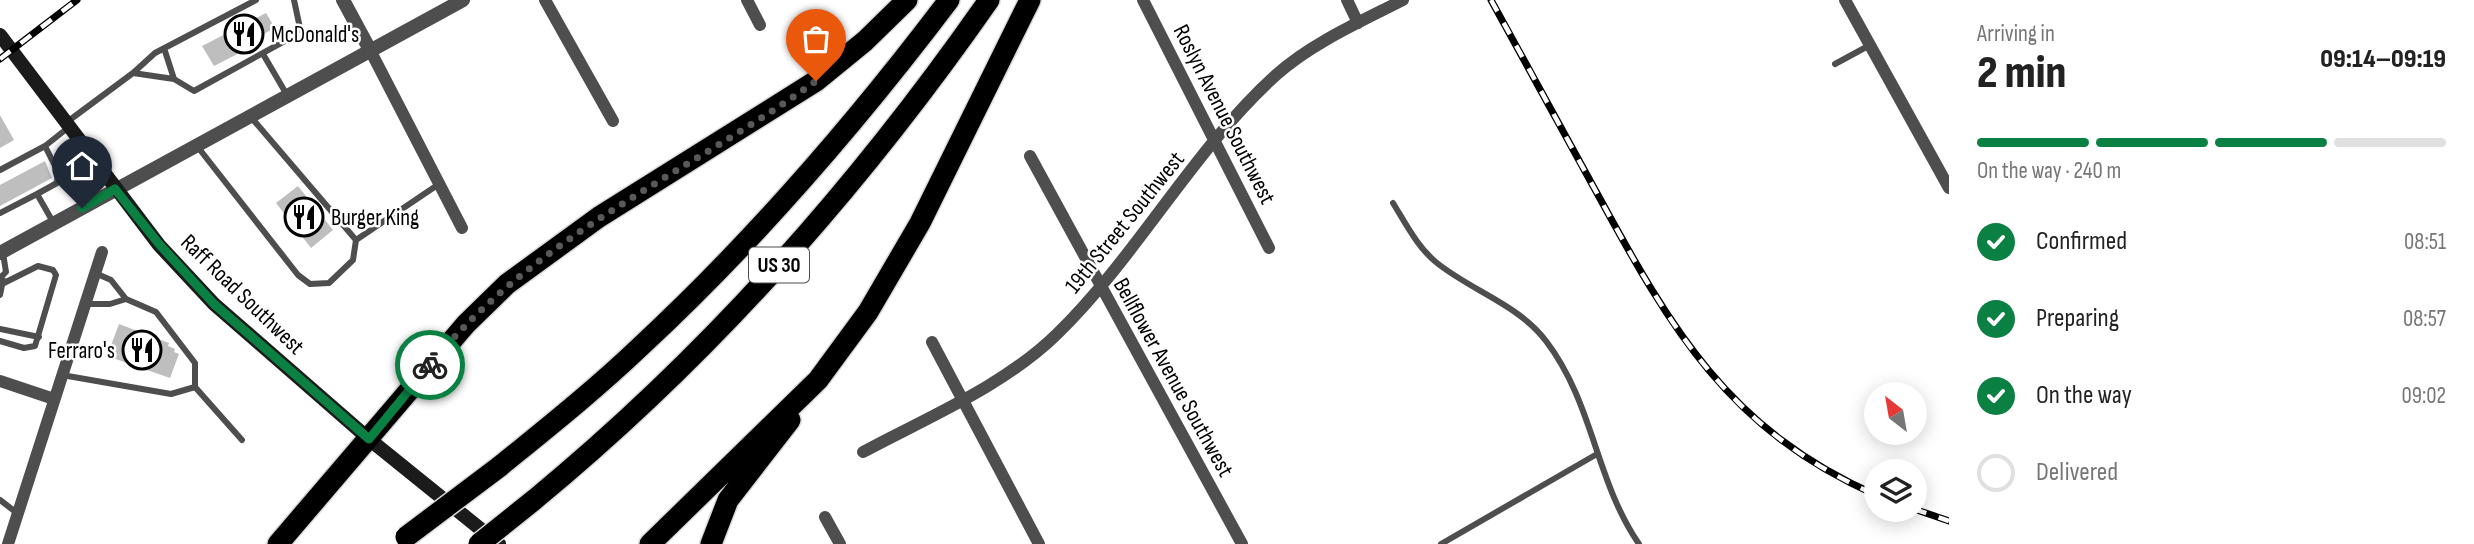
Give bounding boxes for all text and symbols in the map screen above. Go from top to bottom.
pin [786,9,846,81]
restaurant icon: McDonald's [223,13,265,55]
icon: bag [797,20,835,58]
street label: Roslyn Avenue Southwest [1167,20,1282,209]
text: Arriving in [1977,20,2055,48]
place label: McDonald's [271,21,359,49]
text: 09:14–09:19 [2320,44,2446,75]
text: 2 min [1977,46,2066,101]
pin [52,136,112,208]
street label: 19th Street Southwest [1059,146,1191,299]
icon: home [63,147,101,185]
text: On the way · 240 m [1977,157,2121,185]
restaurant icon: Burger King [283,196,325,238]
place label: Burger King [331,204,419,232]
icon: check [1977,223,2015,261]
text: Confirmed [2036,226,2127,257]
text: 08:51 [2404,228,2446,256]
street label: Raff Road Southwest [175,229,310,361]
road number: US 30 [749,247,809,282]
street label: Bellflower Avenue Southwest [1107,273,1239,482]
icon: check [1977,300,2015,338]
text: Preparing [2036,303,2119,334]
text: 08:57 [2403,305,2446,333]
restaurant icon: Ferraro's [121,329,163,371]
courier [395,330,465,400]
place label: Ferraro's [48,337,115,365]
icon: bike [411,346,449,384]
icon: check [1977,377,2015,415]
text: On the way [2036,380,2132,411]
north arrow [1864,382,1927,444]
map controls [1864,382,1927,522]
text: 09:02 [2401,382,2446,410]
text: Delivered [2036,457,2118,488]
button: layers [1864,459,1927,522]

